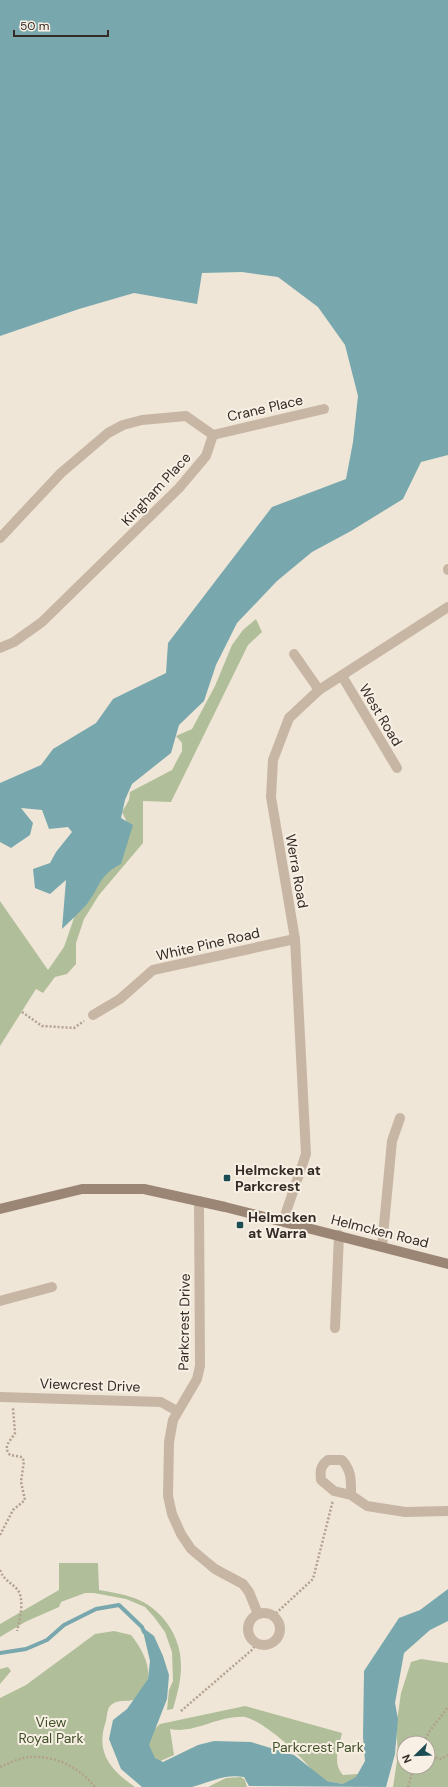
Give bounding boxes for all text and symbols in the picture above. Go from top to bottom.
scale bar [14,12,108,38]
text: 50 m [20,18,49,34]
street label: Crane Place [225,391,305,425]
street label: Kingham Place [117,448,195,530]
street label: West Road [355,681,407,749]
street label: Werra Road [282,832,312,910]
street label: White Pine Road [154,923,262,965]
place label: Helmcken at Parkcrest [235,1161,321,1195]
marker: Helmcken at Parkcrest [222,1173,232,1183]
place label: Helmcken at Warra [248,1208,316,1242]
street label: Helmcken Road [329,1210,431,1252]
marker: Helmcken at Warra [235,1220,245,1230]
street label: Parkcrest Drive [174,1273,194,1371]
street label: Viewcrest Drive [39,1374,141,1396]
park label: View Royal Park [18,1713,84,1747]
north arrow [396,1735,436,1775]
park label: Parkcrest Park [272,1738,364,1756]
text: N [399,1752,415,1765]

